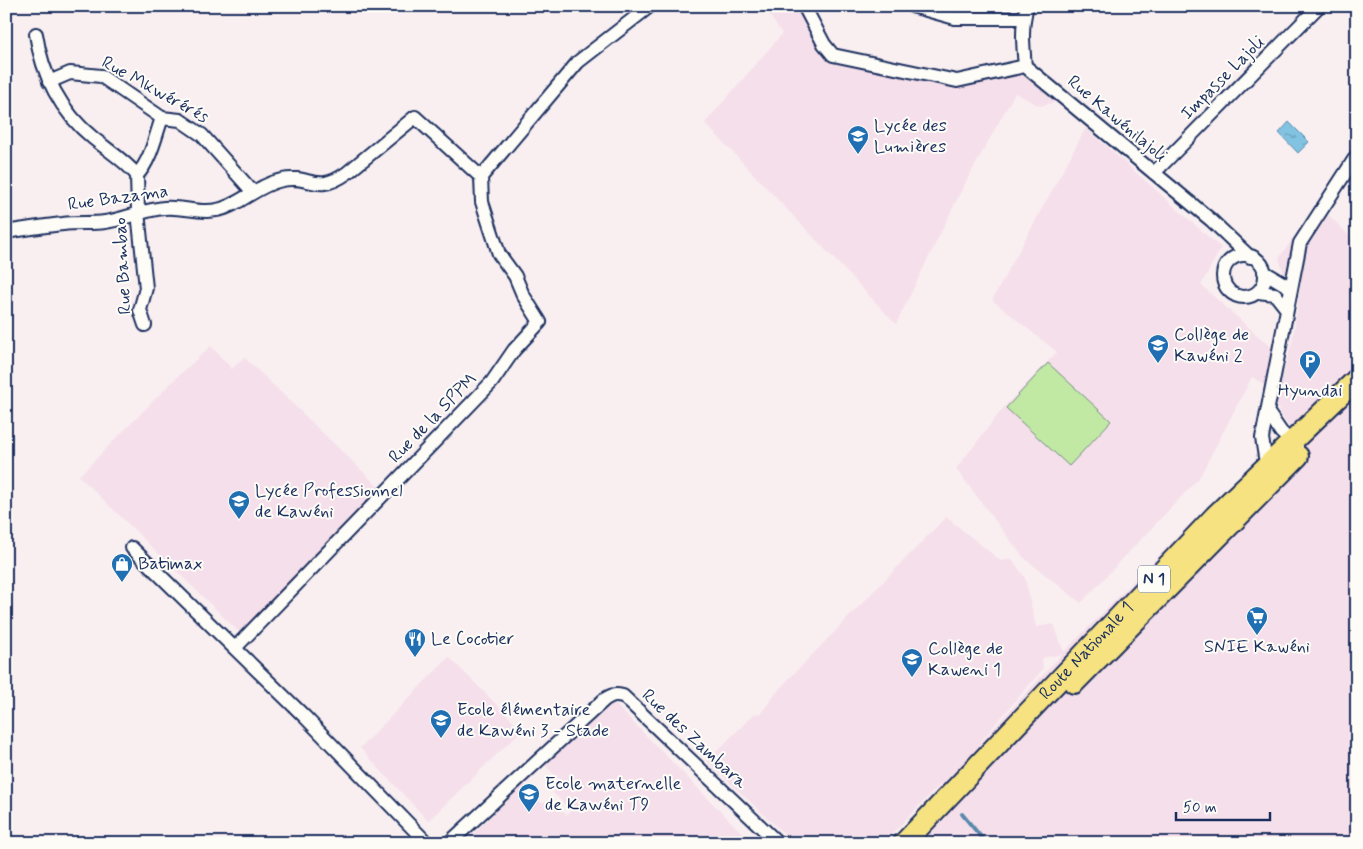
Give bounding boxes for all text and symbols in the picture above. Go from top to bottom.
street label: Impasse Lajoli [1176,31,1270,125]
street label: Rue Mkwérérés [97,51,213,129]
street label: Rue Kawénilajoli [1062,70,1172,168]
place label: Lycée des Lumières [874,114,947,159]
school or university icon: Lycée des Lumières [846,124,870,155]
street label: Rue Bazama [66,179,170,217]
street label: Rue Bambao [108,217,138,315]
place label: Collège de Kawéni 2 [1174,323,1249,368]
school or university icon: Collège de Kawéni 2 [1146,333,1170,364]
parking icon: Hyundai [1298,349,1322,380]
street label: Rue de la SPPM [383,367,483,469]
place label: Hyundai [1278,379,1342,403]
place label: Lycée Professionnel de Kawéni [255,479,403,524]
school or university icon: Lycée Professionnel de Kawéni [227,489,251,520]
shop icon: Batimax [110,552,134,583]
place label: Batimax [138,552,202,576]
road number: N 1 [1138,566,1170,592]
street label: Route Nationale 1 [1034,597,1139,705]
supermarket icon: SNIE Kawéni [1245,605,1269,636]
restaurant icon: Le Cocotier [403,627,427,658]
place label: Le Cocotier [431,627,515,651]
place label: SNIE Kawéni [1204,635,1310,659]
place label: Collège de Kaweni 1 [928,637,1003,682]
school or university icon: Collège de Kaweni 1 [900,647,924,678]
street label: Rue des Zambara [636,684,752,794]
place label: Ecole élémentaire de Kawéni 3 - Stade [457,698,609,743]
school or university icon: Ecole élémentaire de Kawéni 3 - Stade [429,708,453,739]
place label: Ecole maternelle de Kawéni T9 [545,772,682,817]
school or university icon: Ecole maternelle de Kawéni T9 [517,782,541,813]
scale bar [1176,789,1269,821]
text: 50 m [1183,798,1217,818]

